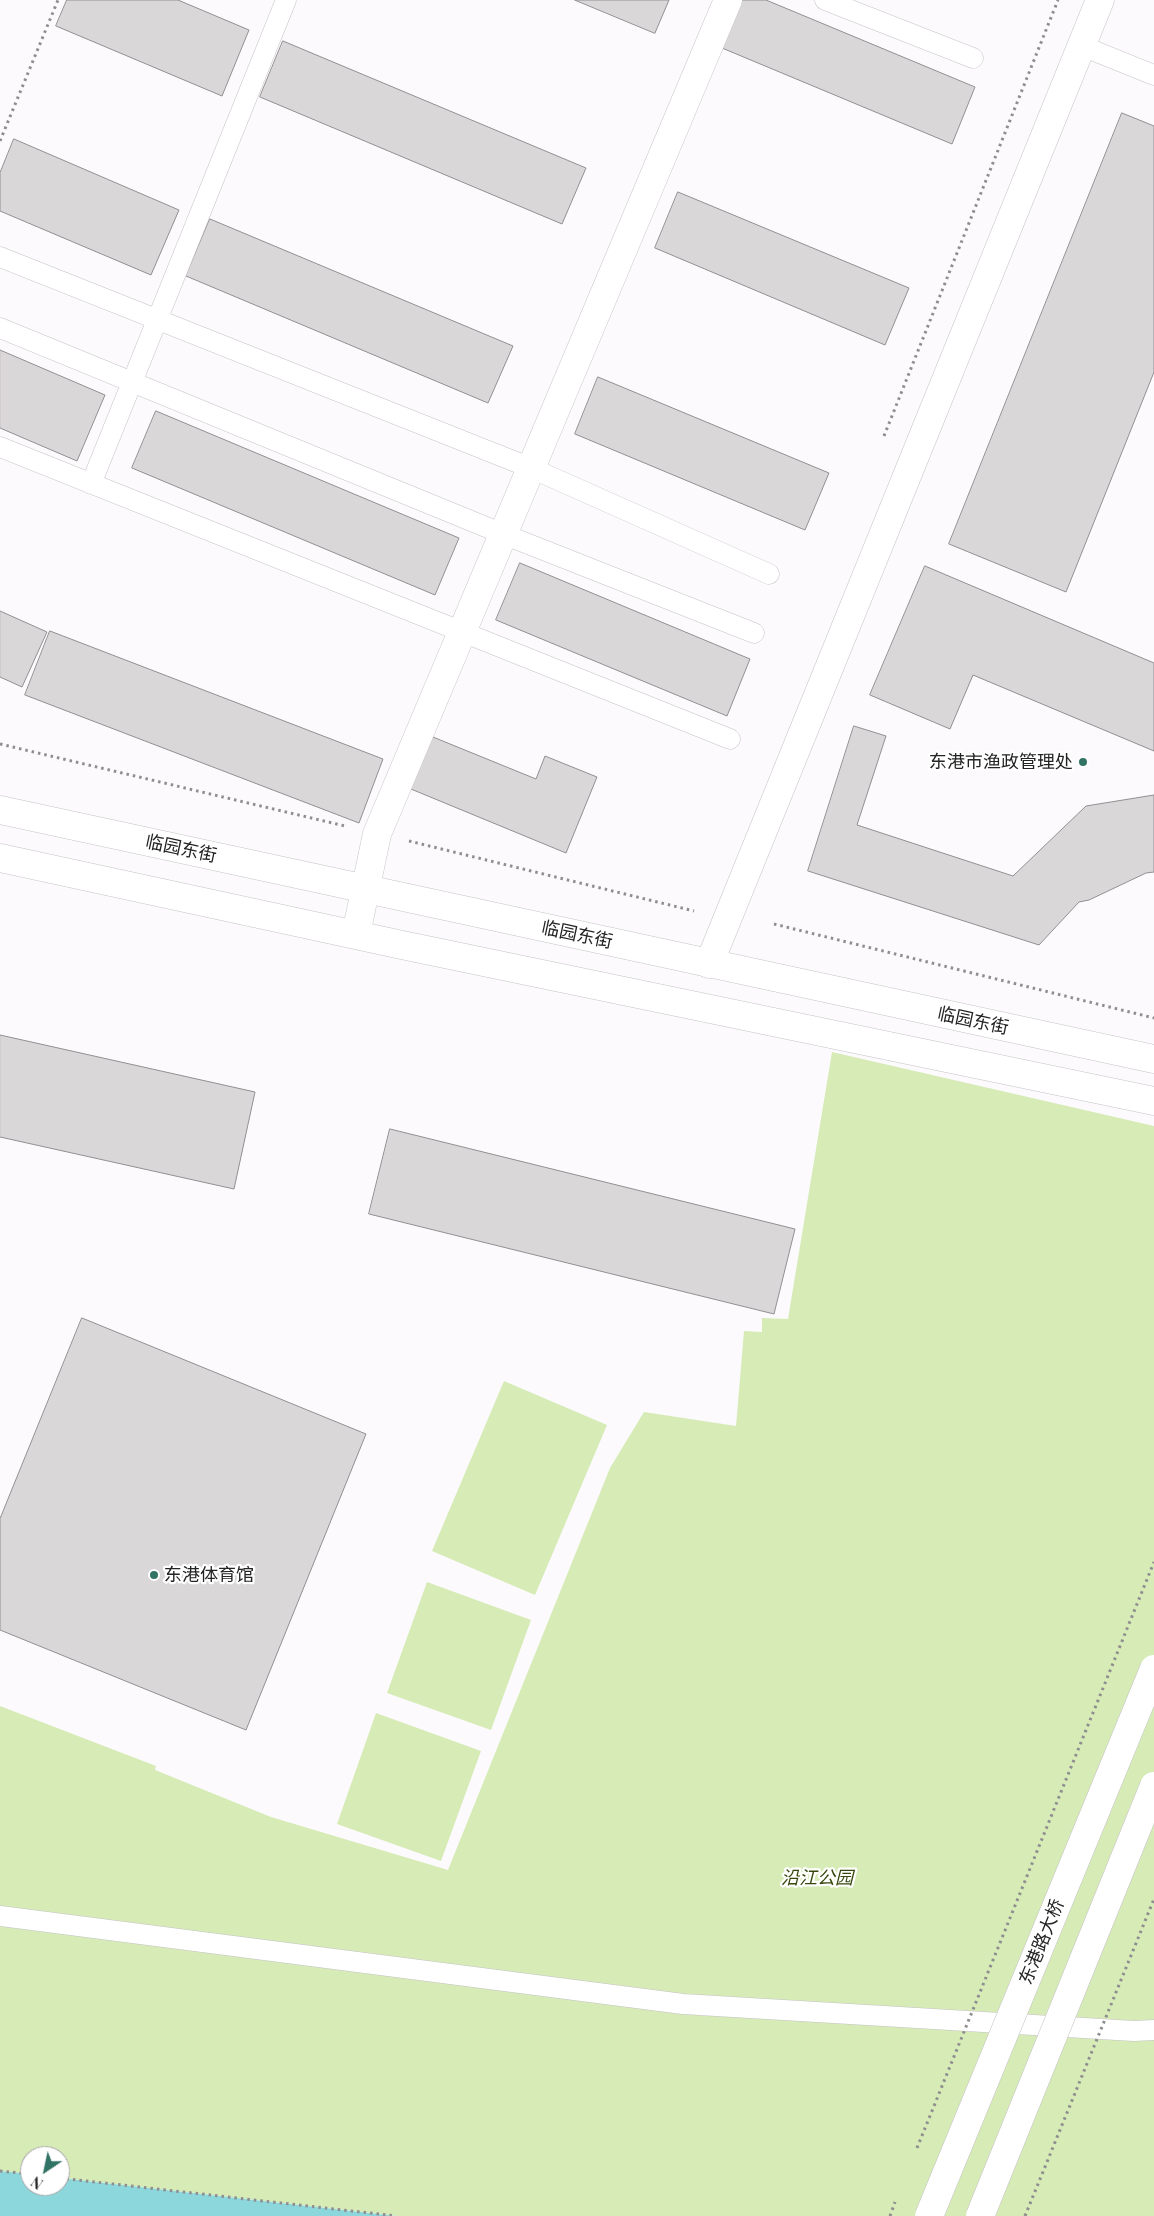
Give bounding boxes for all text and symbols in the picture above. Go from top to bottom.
place label: 东港市渔政管理处 [929,751,1073,773]
marker: 东港市渔政管理处 [1077,756,1089,768]
street label: 临园东街 [144,831,218,867]
street label: 临园东街 [540,917,614,953]
street label: 临园东街 [936,1003,1010,1039]
place label: 东港体育馆 [164,1564,254,1586]
marker: 东港体育馆 [148,1569,160,1581]
park label: 沿江公园 [781,1867,853,1889]
street label: 东港路大桥 [1015,1896,1069,1988]
north arrow [20,2146,70,2196]
text: N [27,2172,46,2194]

